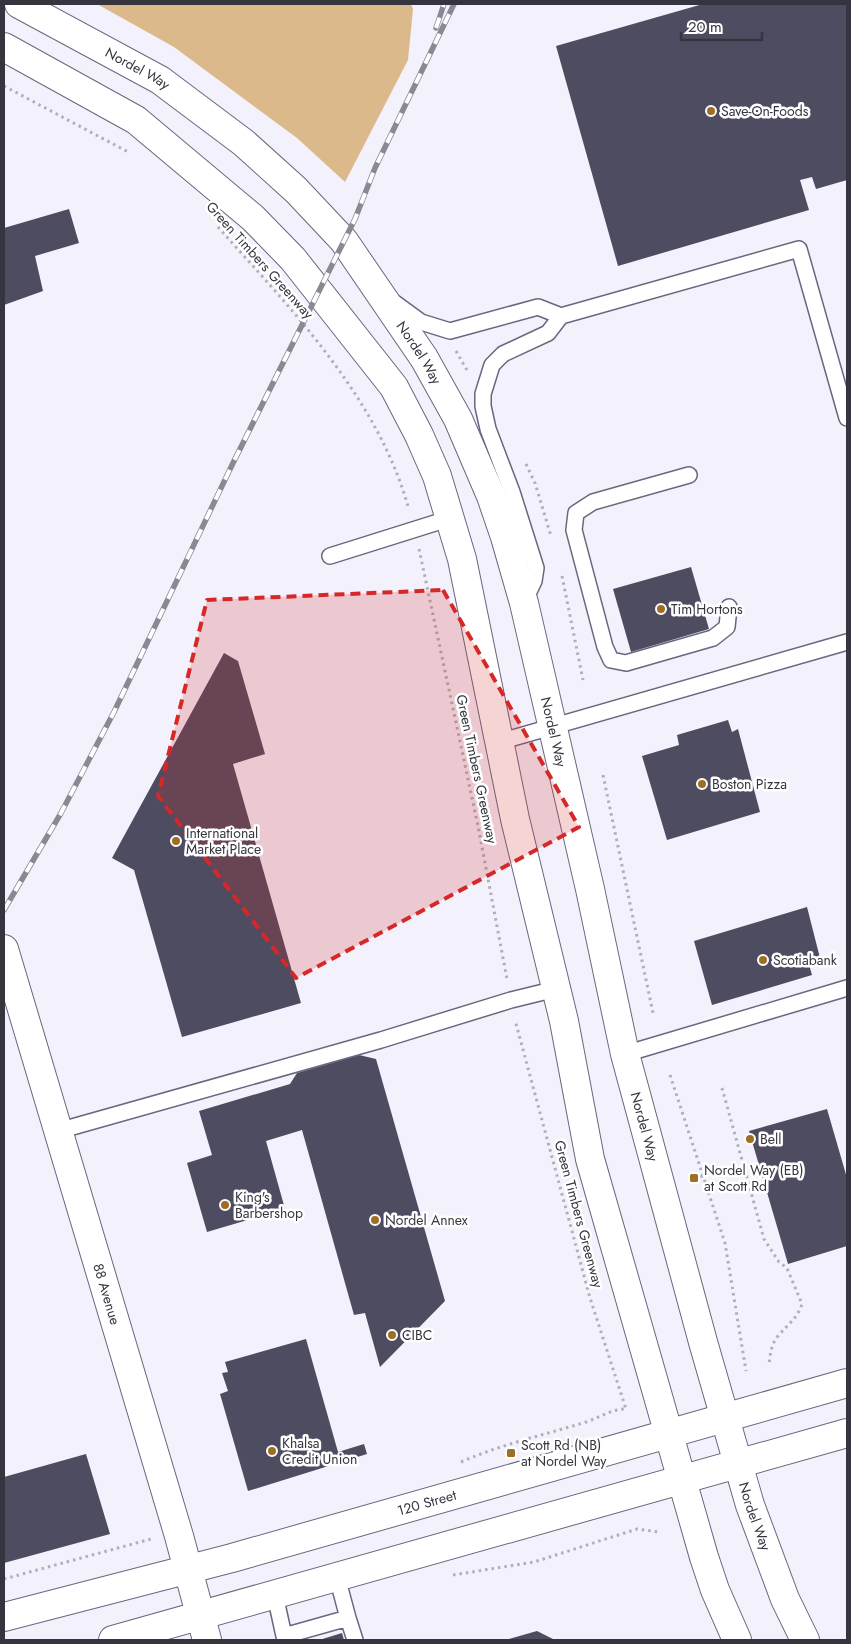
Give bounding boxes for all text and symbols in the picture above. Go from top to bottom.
scale bar [681,10,762,42]
text: 20 m [688,16,722,38]
street label: Nordel Way [102,42,175,95]
place label: Save-On-Foods [721,101,809,121]
marker: Save-On-Foods [705,105,717,117]
street label: Green Timbers Greenway [202,197,319,324]
street label: Nordel Way [392,317,447,389]
place label: Tim Hortons [671,599,743,619]
marker: Tim Hortons [655,603,667,615]
street label: Green Timbers Greenway [451,693,503,846]
street label: Nordel Way [536,695,572,770]
place label: Boston Pizza [712,774,787,794]
marker: Boston Pizza [696,778,708,790]
place label: International Market Place [186,823,261,859]
marker: International Market Place [170,835,182,847]
place label: Scotiabank [773,950,838,970]
marker: Scotiabank [757,954,769,966]
street label: Nordel Way [626,1090,664,1164]
place label: Bell [760,1129,781,1149]
marker: Bell [744,1133,756,1145]
street label: Green Timbers Greenway [550,1138,609,1291]
place label: Nordel Way (EB) at Scott Rd [704,1160,804,1196]
marker: Nordel Way (EB) at Scott Rd [688,1172,700,1184]
place label: King's Barbershop [235,1187,303,1223]
marker: King's Barbershop [219,1199,231,1211]
place label: Nordel Annex [385,1210,468,1230]
marker: Nordel Annex [369,1214,381,1226]
street label: 88 Avenue [88,1261,125,1327]
place label: CIBC [402,1325,432,1345]
marker: CIBC [386,1329,398,1341]
place label: Khalsa Credit Union [282,1433,357,1469]
place label: Scott Rd (NB) at Nordel Way [521,1435,607,1471]
marker: Khalsa Credit Union [266,1445,278,1457]
marker: Scott Rd (NB) at Nordel Way [505,1447,517,1459]
street label: Nordel Way [734,1480,776,1554]
street label: 120 Street [395,1485,459,1520]

